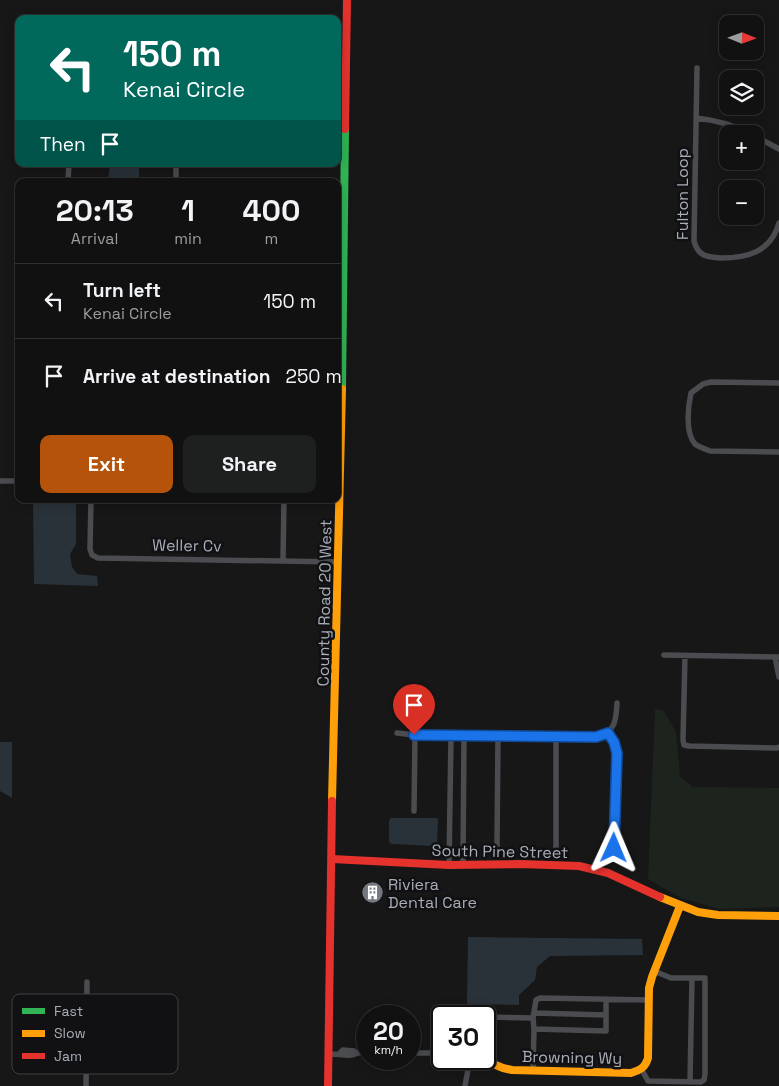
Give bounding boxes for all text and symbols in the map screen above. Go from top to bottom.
north arrow [719,15,764,60]
map controls [719,15,764,225]
text: 150 m [123,32,221,76]
icon: left [40,35,105,100]
button: layers [719,70,764,115]
text: Kenai Circle [123,75,245,103]
button: + [719,125,764,170]
icon: arrive [96,130,124,158]
text: Then [40,132,86,157]
street label: Fulton Loop [672,148,693,240]
button: − [719,180,764,225]
text: 20:13 [56,191,134,230]
text: 1 [181,191,195,230]
text: 400 [242,191,300,230]
text: Arrival [71,228,118,249]
text: min [174,228,202,249]
text: m [264,228,278,249]
text: Turn left [83,278,161,303]
icon: left [40,287,68,315]
text: 150 m [263,289,316,314]
text: Kenai Circle [83,303,172,324]
icon: arrive [40,362,68,390]
text: Arrive at destination [83,364,271,389]
text: 250 m [286,364,342,389]
button: Exit [40,435,173,493]
button: Share [183,435,316,493]
street label: County Road 20 West [313,519,336,687]
street label: Weller Cv [152,534,222,557]
pin [393,684,435,735]
icon: arrive [400,691,428,719]
position arrow [587,821,639,873]
street label: South Pine Street [432,840,568,863]
place label: Riviera Dental Care [388,874,477,913]
building icon: Riviera Dental Care [360,881,384,905]
legend [12,994,178,1074]
text: Fast [54,1002,83,1020]
speed limit sign: 30 [431,1005,496,1070]
text: 20 [373,1015,404,1047]
text: Slow [54,1024,86,1042]
text: km/h [374,1042,403,1058]
street label: Browning Wy [522,1046,622,1069]
text: Jam [54,1047,82,1065]

